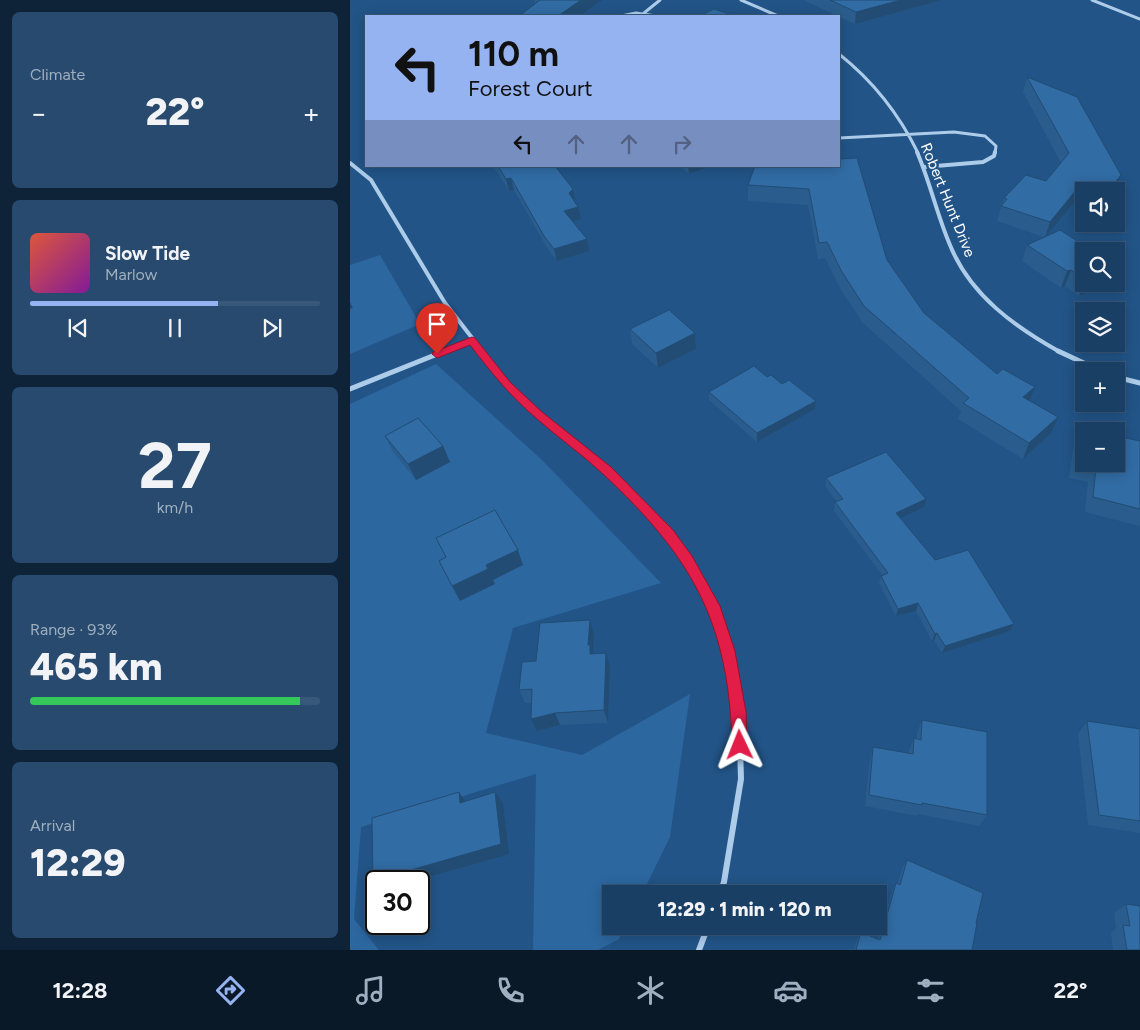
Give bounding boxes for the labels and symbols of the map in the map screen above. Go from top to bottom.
street label: Robert Hunt Drive [917,140,979,260]
pin [416,303,458,354]
position arrow [713,718,765,770]
speed limit sign: 30 [365,870,430,935]

